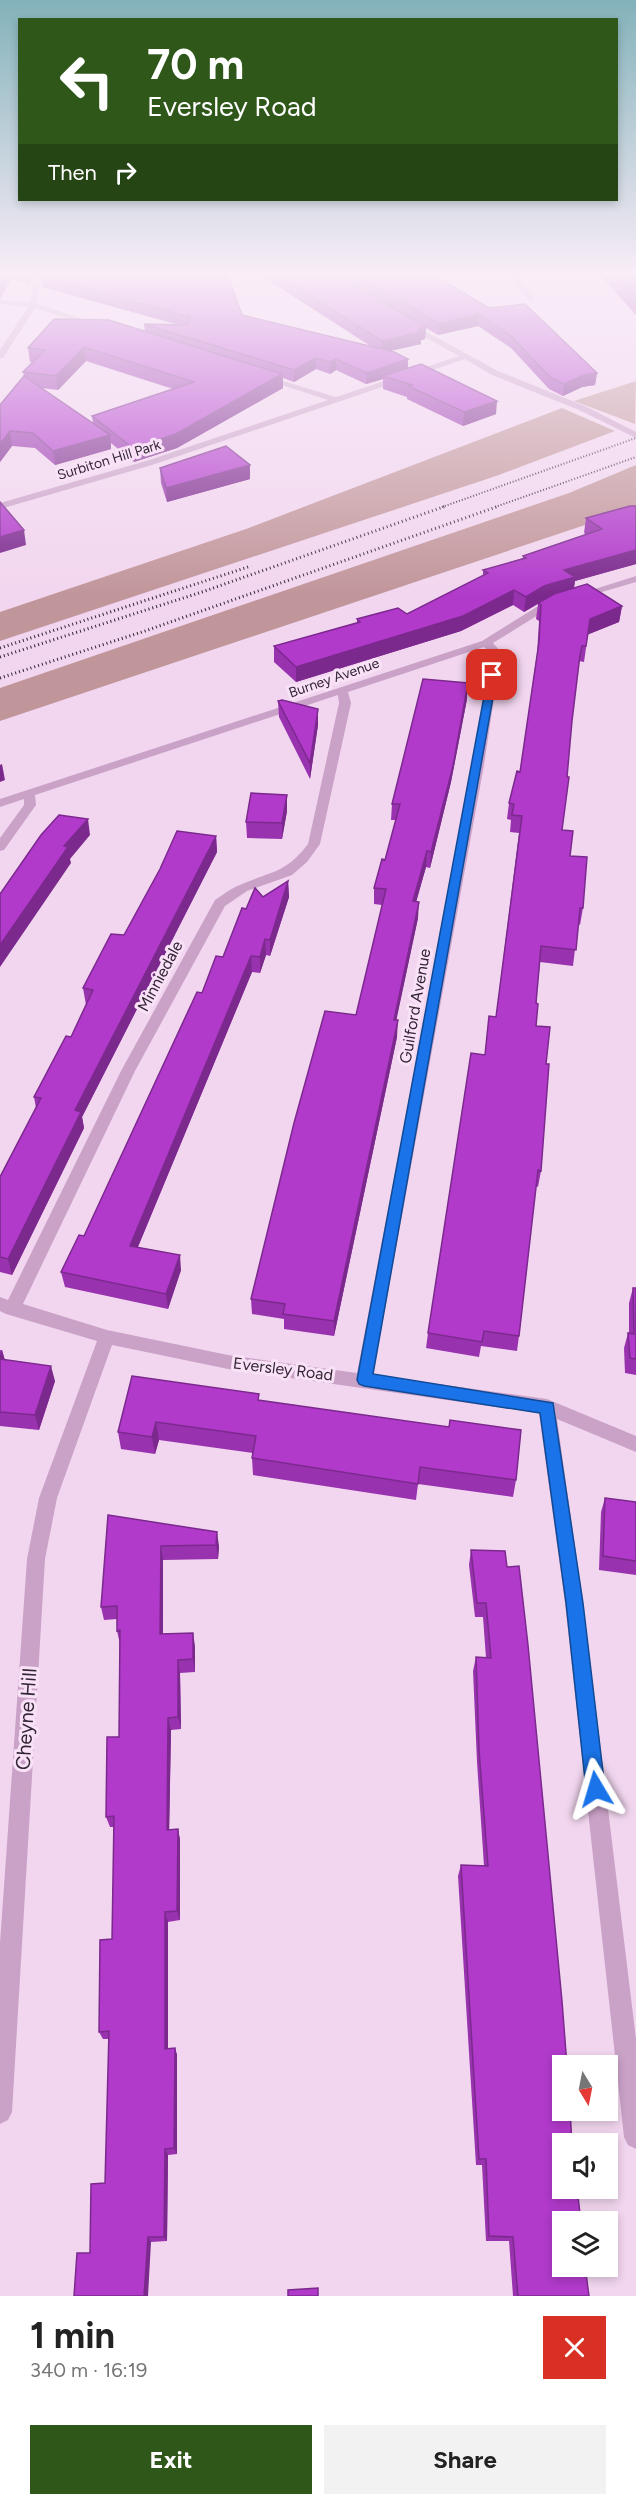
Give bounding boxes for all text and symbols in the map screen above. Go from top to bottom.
text: 70 m [147,39,244,90]
icon: left [48,42,126,120]
text: Eversley Road [147,90,317,123]
icon: right [109,156,142,189]
text: Then [48,159,97,186]
street label: Surbiton Hill Park [55,436,163,484]
pin [466,649,517,700]
street label: Burney Avenue [287,654,382,701]
icon: arrive [475,658,508,691]
street label: Minniedale [133,937,187,1015]
street label: Guilford Avenue [396,947,434,1065]
street label: Eversley Road [232,1353,334,1385]
street label: Cheyne Hill [10,1667,42,1771]
position arrow [564,1757,628,1821]
north arrow [552,2055,618,2121]
map controls [552,2055,618,2277]
button: sound [552,2133,618,2199]
button: layers [552,2211,618,2277]
text: 1 min [30,2314,115,2357]
button: close [543,2316,606,2379]
text: 340 m · 16:19 [30,2358,147,2382]
button: Exit [30,2425,312,2494]
button: Share [324,2425,606,2494]

